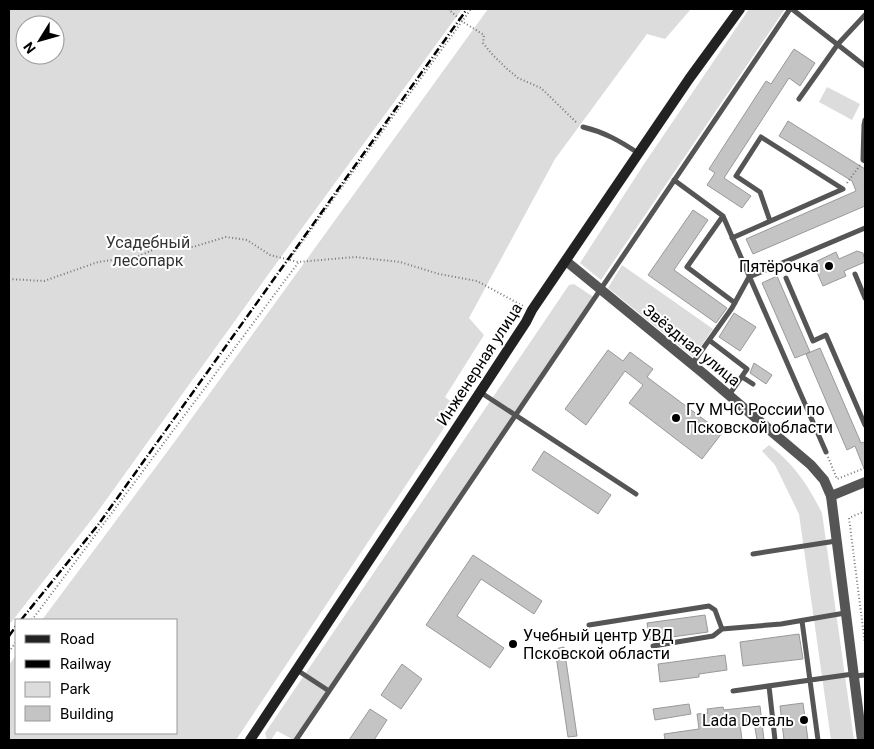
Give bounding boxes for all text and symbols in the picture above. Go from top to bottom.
north arrow [15,15,65,65]
text: N [20,39,39,57]
park label: Усадебный лесопарк [106,233,190,270]
place label: Пятёрочка [739,257,819,276]
marker: Пятёрочка [823,260,835,272]
street label: Инженерная улица [433,299,526,429]
street label: Звёздная улица [639,300,744,390]
place label: ГУ МЧС России по Псковской области [686,400,833,437]
marker: ГУ МЧС России по Псковской области [670,412,682,424]
legend [15,619,178,734]
place label: Учебный центр УВД Псковской области [523,626,674,663]
text: Road [60,630,94,648]
marker: Учебный центр УВД Псковской области [507,638,519,650]
text: Railway [60,655,111,673]
text: Park [60,680,91,698]
text: Building [60,705,114,723]
place label: Lada Dеталь [702,711,794,730]
marker: Lada Dеталь [798,714,810,726]

